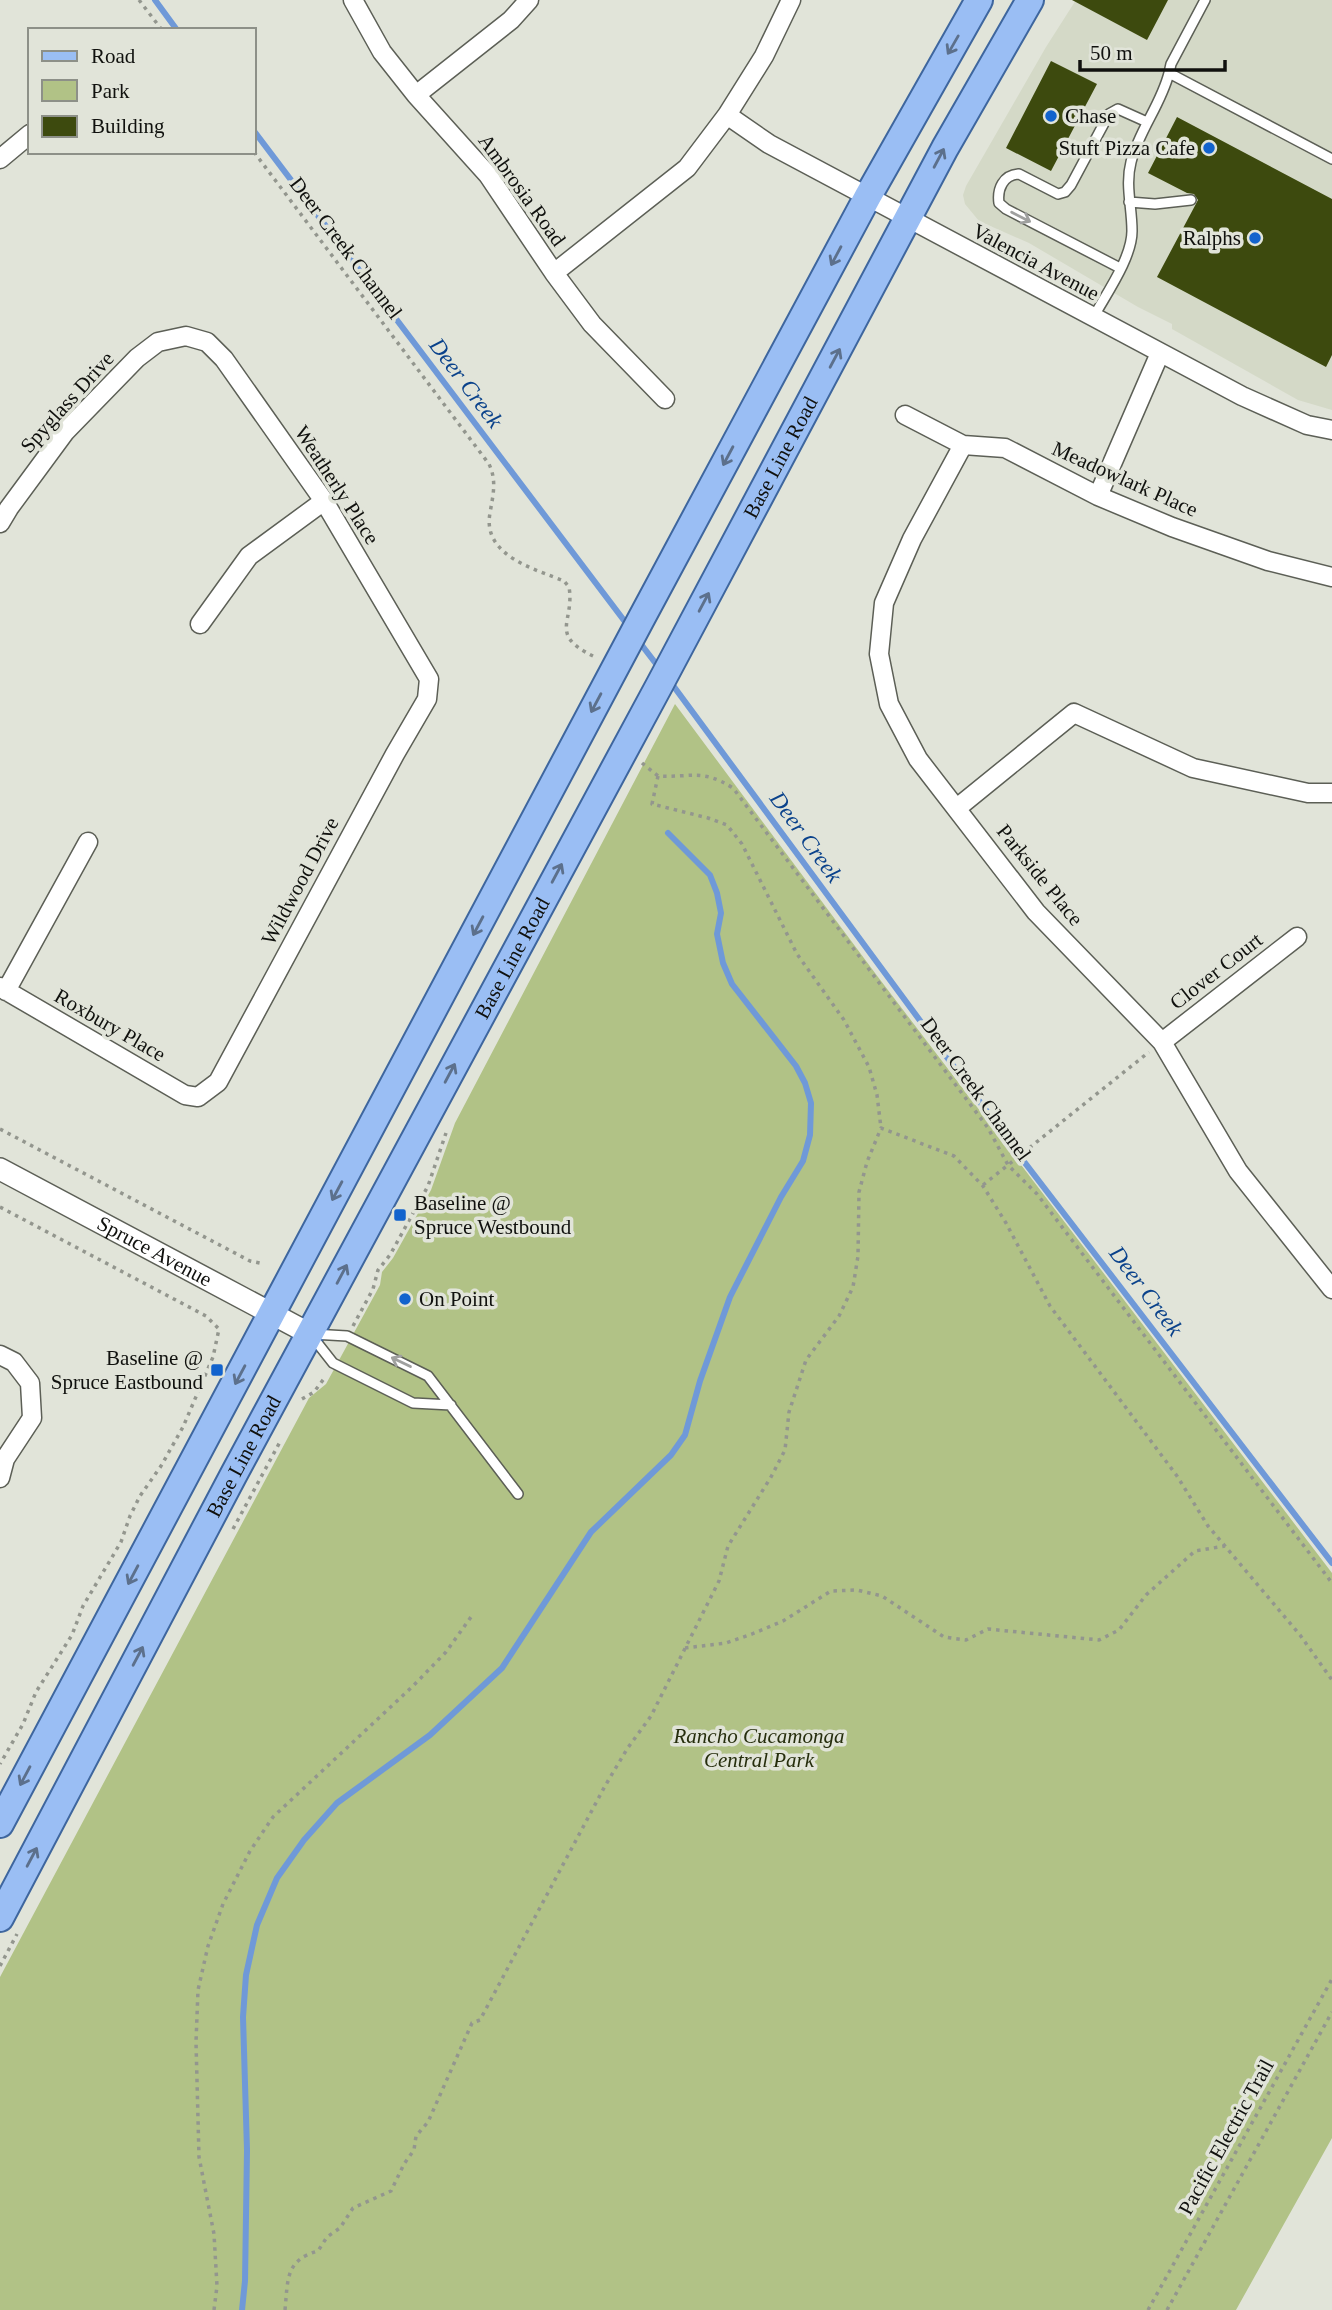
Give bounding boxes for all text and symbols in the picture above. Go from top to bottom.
legend [28,28,256,154]
scale bar [1080,28,1225,72]
one-way arrow [946,34,959,55]
text: 50 m [1090,41,1133,65]
text: Road [91,44,136,68]
text: Park [91,79,130,103]
place label: Chase [1065,104,1116,128]
marker: Chase [1043,108,1059,124]
text: Building [91,114,165,138]
street label: Ambrosia Road [473,129,571,251]
place label: Stuft Pizza Cafe [1059,136,1195,160]
marker: Stuft Pizza Cafe [1201,140,1217,156]
one-way arrow [933,148,947,169]
street label: Deer Creek Channel [285,172,407,324]
one-way arrow [1011,210,1031,224]
street label: Valencia Avenue [968,219,1104,305]
place label: Ralphs [1183,226,1241,250]
marker: Ralphs [1247,230,1263,246]
one-way arrow [829,245,842,266]
water label: Deer Creek [424,332,508,433]
street label: Spyglass Drive [15,347,119,457]
one-way arrow [828,348,842,369]
street label: Base Line Road [738,392,823,522]
street label: Weatherly Place [290,421,384,549]
street label: Meadowlark Place [1048,436,1202,522]
one-way arrow [721,446,735,466]
one-way arrow [698,592,711,613]
one-way arrow [589,692,603,713]
water label: Deer Creek [764,786,848,888]
street label: Wildwood Drive [256,813,344,949]
street label: Parkside Place [992,820,1088,930]
one-way arrow [551,863,565,884]
street label: Base Line Road [470,893,555,1023]
one-way arrow [471,915,485,935]
street label: Clover Court [1165,928,1267,1014]
street label: Roxbury Place [50,984,170,1066]
street label: Deer Creek Channel [916,1013,1036,1166]
one-way arrow [444,1063,457,1084]
one-way arrow [330,1180,343,1201]
place label: Baseline @ Spruce Westbound [414,1191,572,1239]
marker: Baseline @ Spruce Westbound [392,1207,408,1223]
street label: Spruce Avenue [93,1211,216,1291]
water label: Deer Creek [1104,1240,1188,1341]
one-way arrow [336,1264,350,1285]
place label: On Point [419,1287,494,1311]
marker: On Point [397,1291,413,1307]
place label: Baseline @ Spruce Eastbound [51,1346,203,1394]
one-way arrow [391,1355,412,1368]
marker: Baseline @ Spruce Eastbound [209,1362,225,1378]
one-way arrow [232,1364,246,1384]
street label: Base Line Road [201,1391,286,1521]
one-way arrow [125,1565,139,1585]
one-way arrow [132,1646,146,1667]
park label: Rancho Cucamonga Central Park [673,1724,844,1772]
one-way arrow [18,1765,32,1786]
one-way arrow [25,1848,39,1868]
street label: Pacific Electric Trail [1173,2055,1279,2219]

